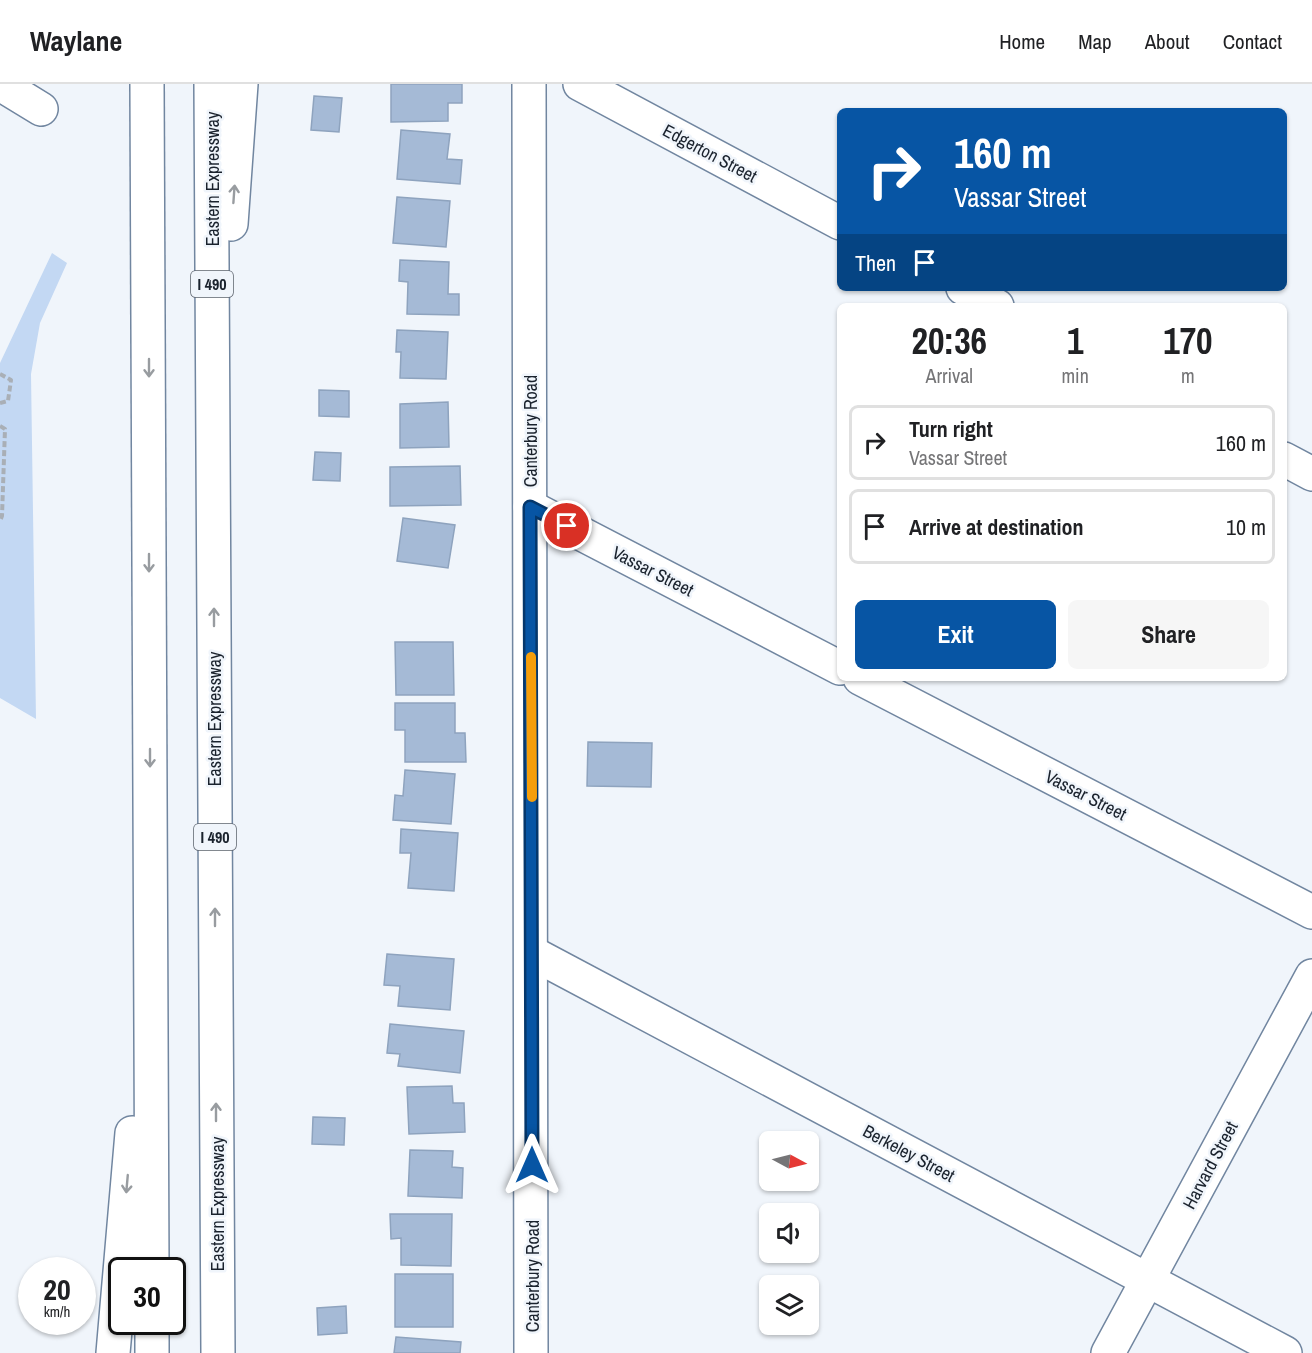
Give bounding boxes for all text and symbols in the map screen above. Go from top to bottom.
text: Waylane [30,22,122,60]
text: Home [999,27,1045,56]
text: Map [1078,27,1112,56]
text: About [1145,27,1190,56]
text: Contact [1223,27,1282,56]
street label: Eastern Expressway [200,111,225,246]
street label: Edgerton Street [658,118,762,188]
text: 160 m [954,125,1052,181]
icon: right [855,132,933,210]
text: Vassar Street [954,179,1087,215]
one-way arrow [228,185,239,205]
icon: arrive [908,246,941,279]
text: Then [855,248,896,278]
road number: I 490 [191,271,233,297]
text: 20:36 [911,317,987,365]
text: 1 [1067,317,1083,365]
text: 170 [1163,317,1213,365]
one-way arrow [143,358,155,378]
text: Arrival [926,362,973,389]
text: min [1061,362,1089,389]
text: m [1181,362,1195,389]
street label: Canterbury Road [518,375,543,487]
text: Turn right [909,414,993,444]
icon: right [858,426,891,459]
text: 160 m [1216,428,1266,458]
text: Vassar Street [909,444,1007,471]
pin [541,500,592,551]
icon: arrive [550,509,583,542]
icon: arrive [858,510,891,543]
text: Arrive at destination [909,512,1083,542]
text: 10 m [1226,512,1266,542]
street label: Vassar Street [608,540,698,602]
one-way arrow [143,553,155,573]
button: Exit [855,600,1056,669]
button: Share [1068,600,1269,669]
one-way arrow [208,608,220,628]
street label: Eastern Expressway [202,651,227,786]
one-way arrow [144,748,156,768]
street label: Vassar Street [1041,764,1131,826]
road number: I 490 [194,824,236,850]
one-way arrow [209,908,221,928]
one-way arrow [210,1103,222,1123]
street label: Harvard Street [1176,1117,1244,1213]
street label: Berkeley Street [859,1118,959,1188]
north arrow [759,1131,819,1191]
map controls [759,1131,819,1335]
position arrow [500,1133,564,1197]
street label: Eastern Expressway [205,1136,230,1271]
one-way arrow [122,1173,133,1193]
button: sound [759,1203,819,1263]
street label: Canterbury Road [520,1220,545,1332]
speed limit sign: 30 [108,1257,186,1335]
text: 20 [43,1269,71,1309]
button: layers [759,1275,819,1335]
text: km/h [44,1301,70,1322]

